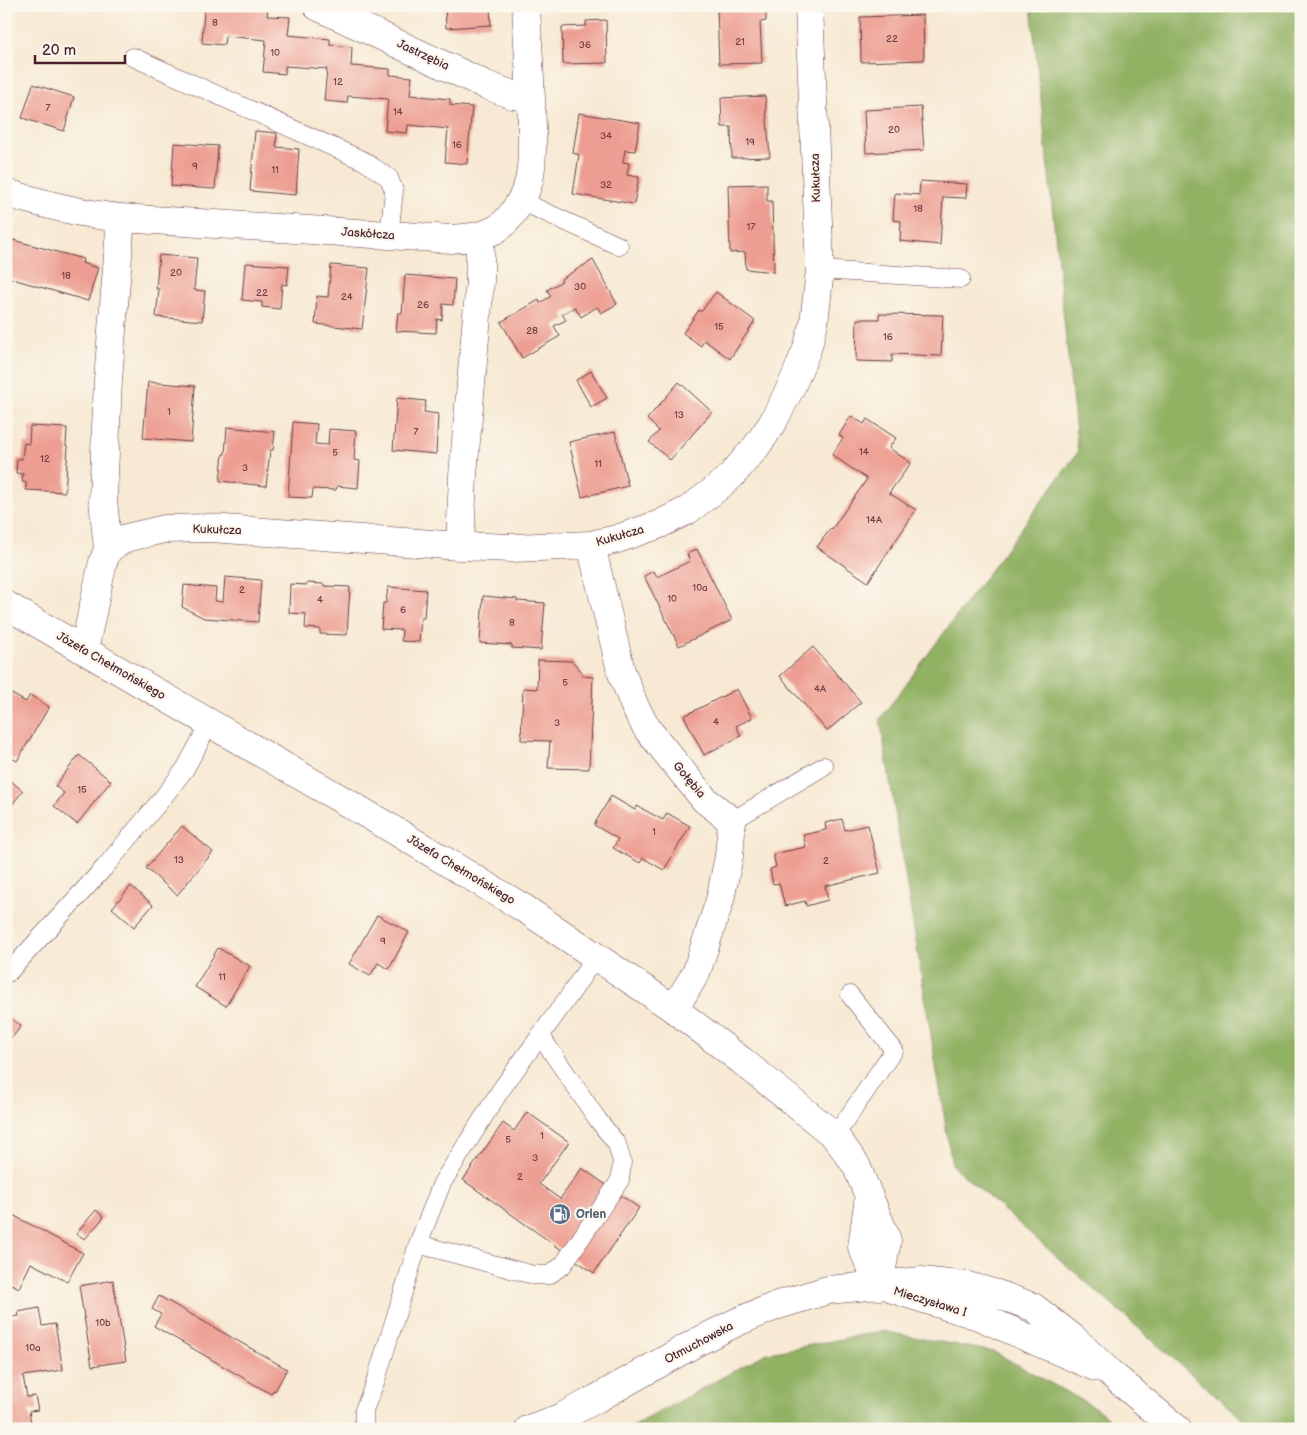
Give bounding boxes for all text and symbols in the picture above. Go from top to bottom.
house number: 8 [212,17,218,29]
scale bar [35,32,125,64]
house number: 22 [886,33,898,45]
street label: Jastrzębia [394,36,452,74]
house number: 21 [735,36,745,48]
house number: 36 [579,39,591,51]
text: 20 m [42,41,76,60]
house number: 10 [270,47,280,59]
house number: 12 [333,76,343,88]
house number: 7 [46,102,51,114]
house number: 14 [393,106,403,118]
house number: 20 [888,124,900,136]
house number: 34 [600,130,612,142]
house number: 19 [745,136,755,148]
house number: 16 [452,139,462,151]
street label: Kukułcza [808,153,824,203]
house number: 9 [192,160,198,172]
house number: 11 [271,164,279,176]
house number: 32 [600,179,612,191]
house number: 18 [913,203,923,215]
house number: 17 [747,221,755,233]
street label: Jaskółcza [341,225,396,243]
house number: 20 [170,267,182,279]
house number: 18 [61,270,71,282]
house number: 30 [574,281,586,293]
house number: 22 [256,287,268,299]
house number: 24 [341,291,353,303]
house number: 26 [417,299,429,311]
house number: 15 [714,321,724,333]
house number: 28 [526,325,538,337]
house number: 16 [883,331,893,343]
house number: 1 [167,406,171,418]
house number: 13 [674,409,684,421]
house number: 7 [414,426,419,438]
house number: 14 [859,446,869,458]
house number: 5 [332,447,338,459]
house number: 12 [40,453,50,465]
house number: 11 [594,458,602,470]
house number: 3 [242,462,248,474]
house number: 14A [866,514,883,526]
street label: Kukułcza [192,522,242,538]
street label: Kukułcza [594,522,646,550]
house number: 10a [692,582,708,594]
house number: 2 [239,584,245,596]
house number: 10 [667,593,677,605]
house number: 4 [317,594,323,606]
house number: 6 [400,604,406,616]
house number: 8 [509,617,515,629]
street label: Józefa Chełmońskiego [54,629,168,703]
house number: 5 [562,677,568,689]
house number: 4A [814,683,827,695]
house number: 4 [713,716,719,728]
house number: 3 [554,717,560,729]
street label: Gołębia [669,759,709,801]
house number: 15 [77,784,87,796]
house number: 1 [652,826,656,838]
street label: Józefa Chełmońskiego [404,832,518,908]
house number: 13 [174,854,184,866]
house number: 2 [823,855,829,867]
house number: 9 [380,935,386,947]
house number: 11 [218,971,226,983]
house number: 1 [540,1130,544,1142]
house number: 5 [505,1134,511,1146]
house number: 3 [532,1152,538,1164]
house number: 2 [517,1171,523,1183]
fuel station icon: Orlen [548,1202,572,1226]
place label: Orlen [576,1207,606,1222]
street label: Mieczysława I [892,1284,969,1320]
house number: 10b [95,1317,111,1329]
street label: Otmuchowska [662,1319,736,1367]
house number: 10a [25,1342,41,1354]

